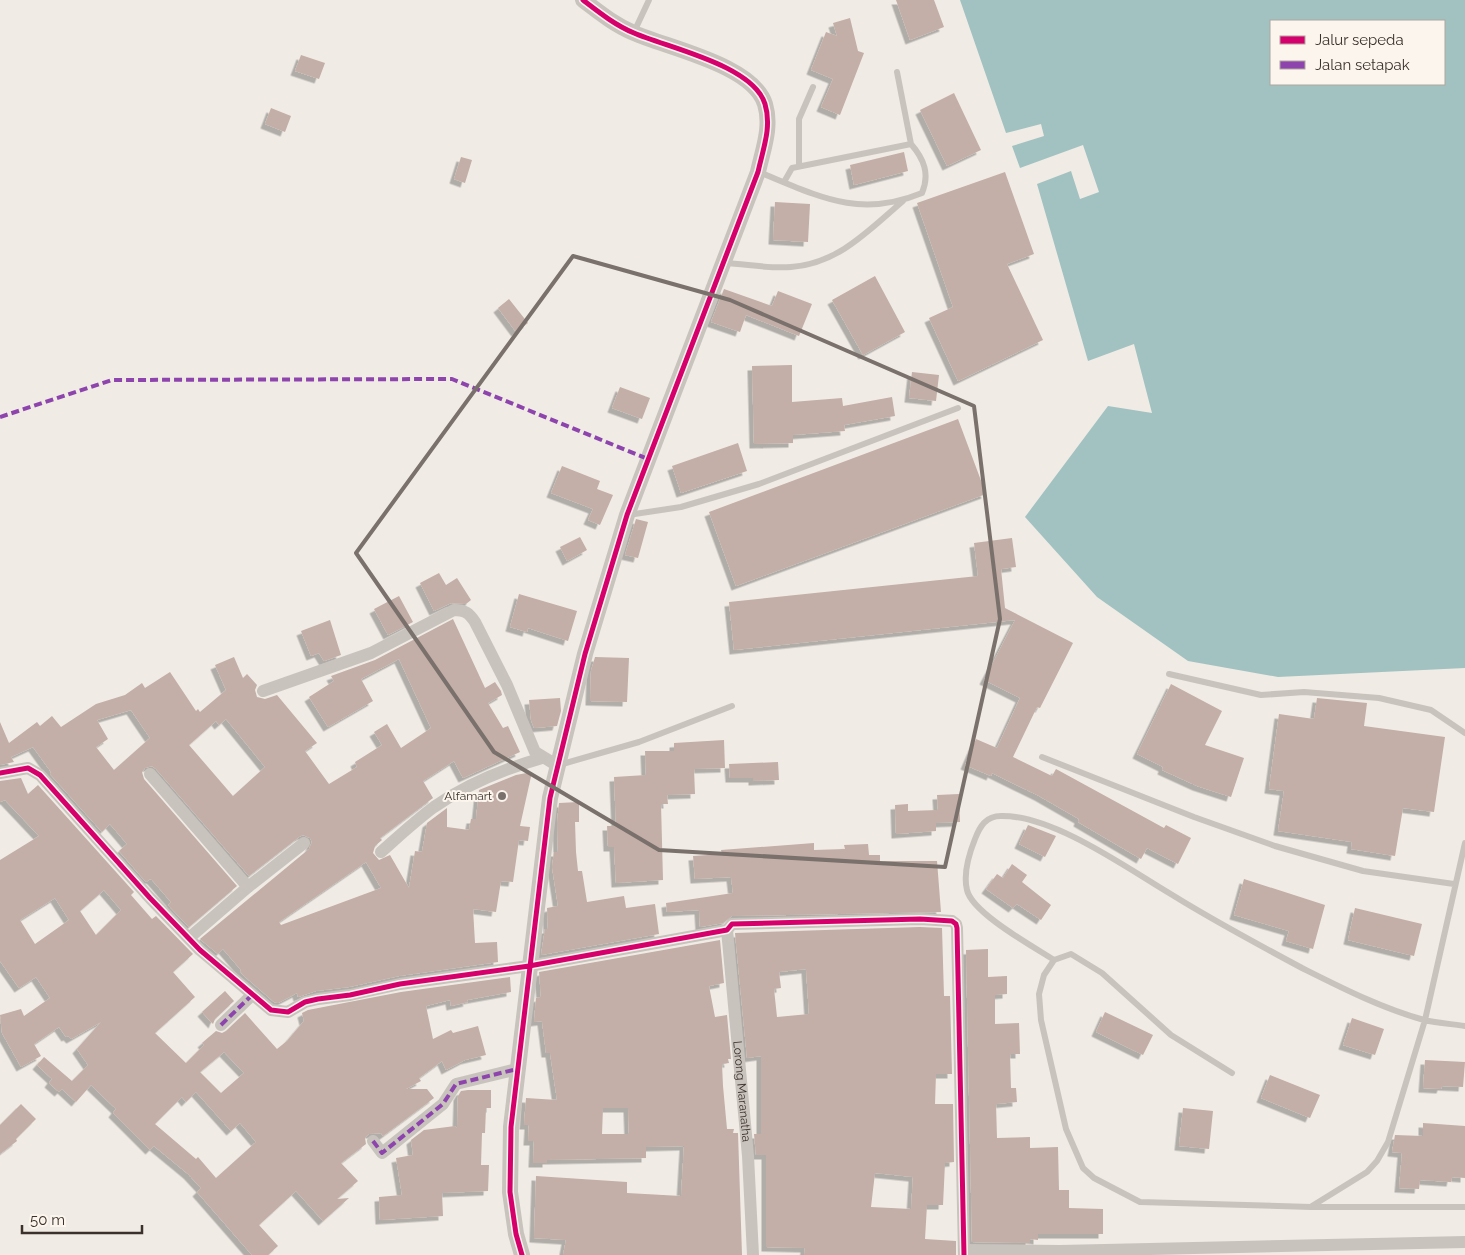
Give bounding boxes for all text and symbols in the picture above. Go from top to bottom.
legend [1270,20,1445,85]
text: Jalur sepeda [1315,31,1404,49]
text: Jalan setapak [1315,56,1410,74]
place label: Alfamart [444,789,492,803]
marker: Alfamart [496,790,508,802]
street label: Lorong Maranatha [730,1040,754,1142]
scale bar [22,1202,142,1234]
text: 50 m [30,1211,65,1229]

